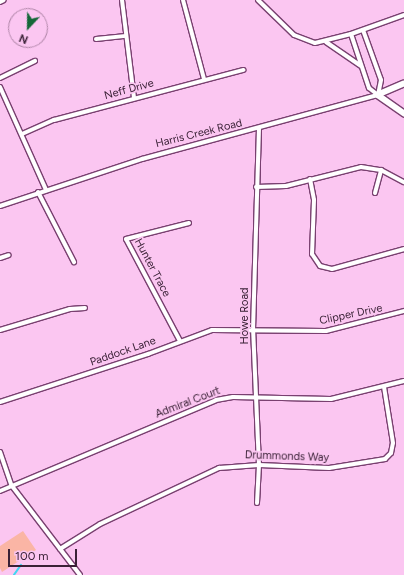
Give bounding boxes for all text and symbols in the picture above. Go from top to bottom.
north arrow [8,8,48,48]
text: N [17,31,30,46]
street label: Neff Drive [103,77,155,103]
street label: Harris Creek Road [154,117,244,151]
street label: Hunter Trace [131,237,173,299]
street label: Howe Road [238,287,252,345]
street label: Clipper Drive [318,302,384,328]
street label: Paddock Lane [88,335,158,369]
street label: Admiral Court [154,385,222,421]
street label: Drummonds Way [245,449,329,465]
scale bar [10,541,79,567]
text: 100 m [15,549,49,563]

